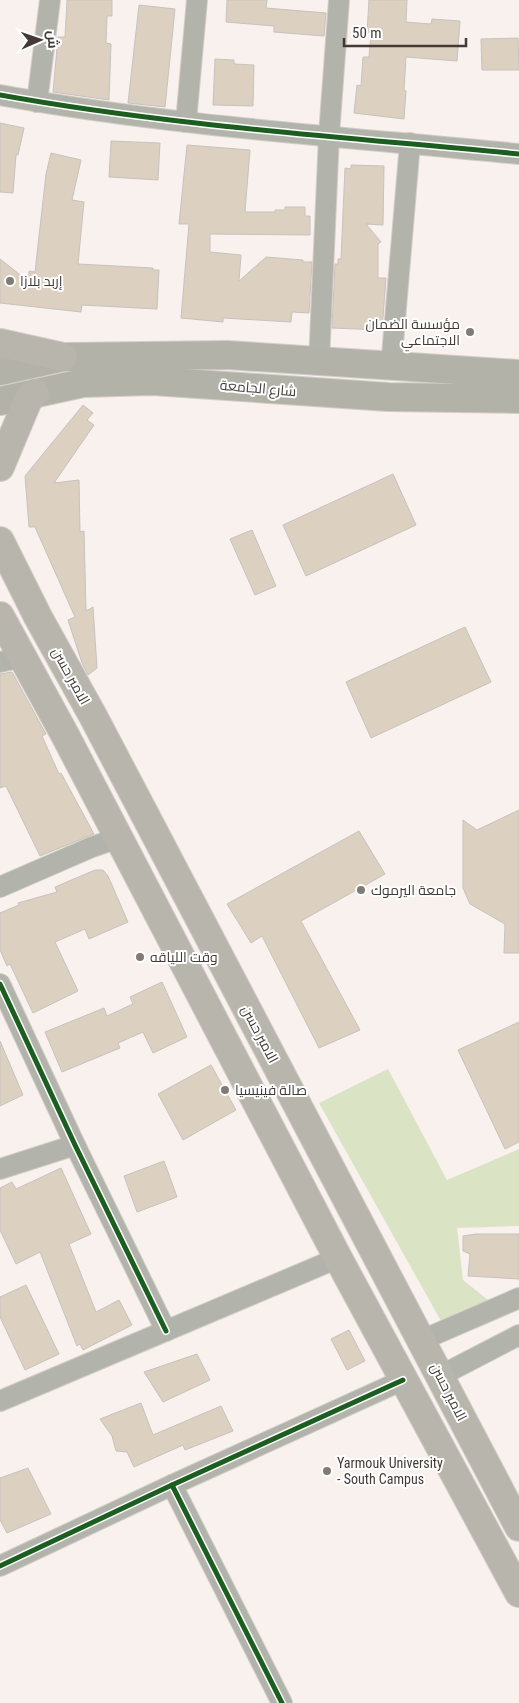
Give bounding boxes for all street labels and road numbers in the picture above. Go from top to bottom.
street label: شارع الجامعة [219,377,297,400]
street label: الامير حسن [49,645,93,707]
street label: الامير حسن [238,1003,282,1065]
street label: الامير حسن [428,1360,470,1424]

